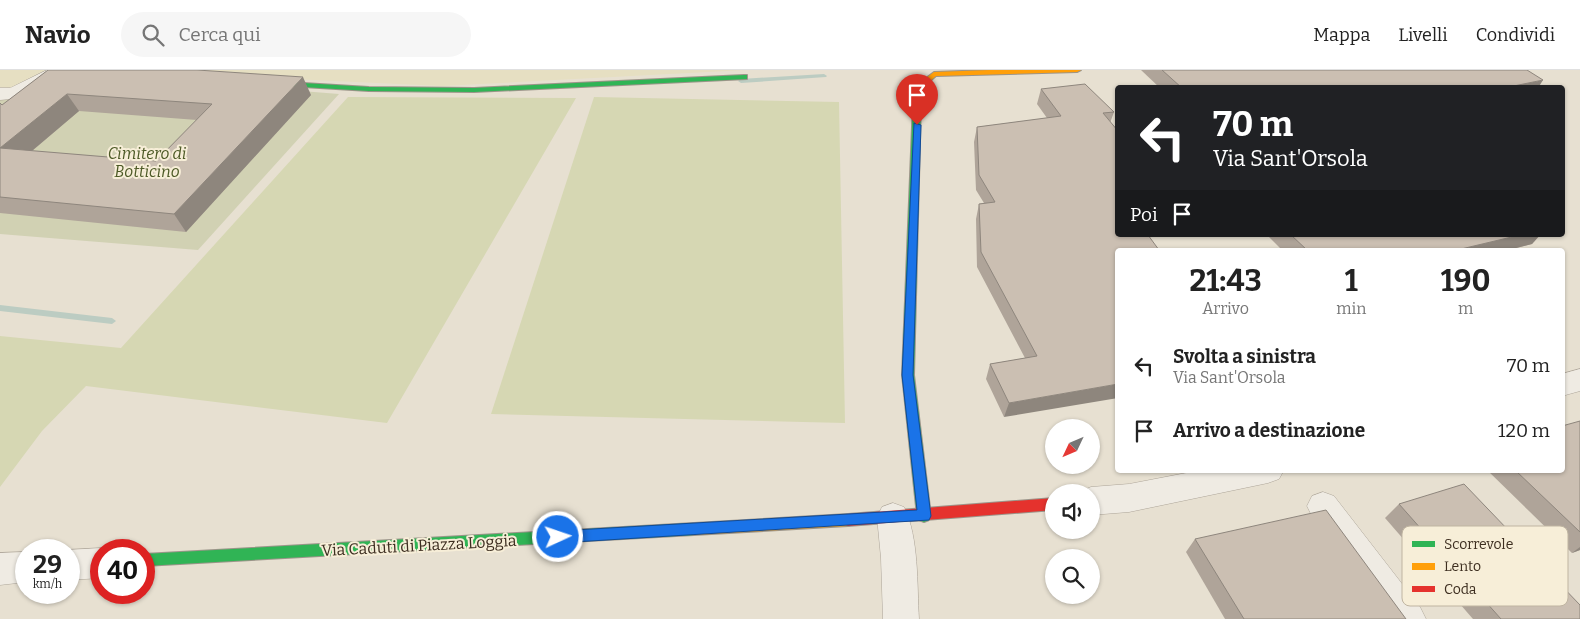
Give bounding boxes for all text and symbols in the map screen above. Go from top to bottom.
search box [121,12,471,57]
text: Navio [25,21,91,49]
icon: search [139,21,167,49]
text: Cerca qui [179,23,261,46]
text: Mappa [1313,24,1370,46]
text: Livelli [1398,24,1448,46]
text: Condividi [1476,24,1555,46]
pin [896,74,938,125]
icon: arrive [903,81,931,109]
text: 70 m [1213,103,1293,145]
icon: left [1130,105,1195,170]
park label: Cimitero di Botticino [108,144,187,181]
text: Via Sant'Orsola [1213,145,1368,172]
icon: arrive [1168,200,1196,228]
text: Poi [1130,203,1158,226]
text: 21:43 [1189,263,1262,299]
text: 1 [1345,263,1358,299]
text: 190 [1441,263,1491,299]
text: Arrivo [1202,299,1249,318]
text: min [1336,299,1366,318]
text: m [1458,299,1473,318]
text: Svolta a sinistra [1173,345,1316,368]
icon: left [1130,352,1158,380]
text: 70 m [1507,354,1550,377]
text: Via Sant'Orsola [1173,368,1286,387]
icon: arrive [1130,417,1158,445]
north arrow [1045,419,1100,474]
map controls [1045,419,1100,604]
text: Arrivo a destinazione [1173,419,1365,442]
text: 120 m [1498,419,1550,442]
button: sound [1045,484,1100,539]
position arrow [531,510,583,562]
legend [1402,526,1568,606]
street label: Via Caduti di Piazza Loggia [321,531,517,560]
text: Scorrevole [1444,536,1513,553]
speed limit sign: 40 [90,539,155,604]
button: search [1045,549,1100,604]
text: 29 [33,550,62,580]
text: Lento [1444,558,1481,575]
text: km/h [33,577,62,591]
text: Coda [1444,581,1477,598]

